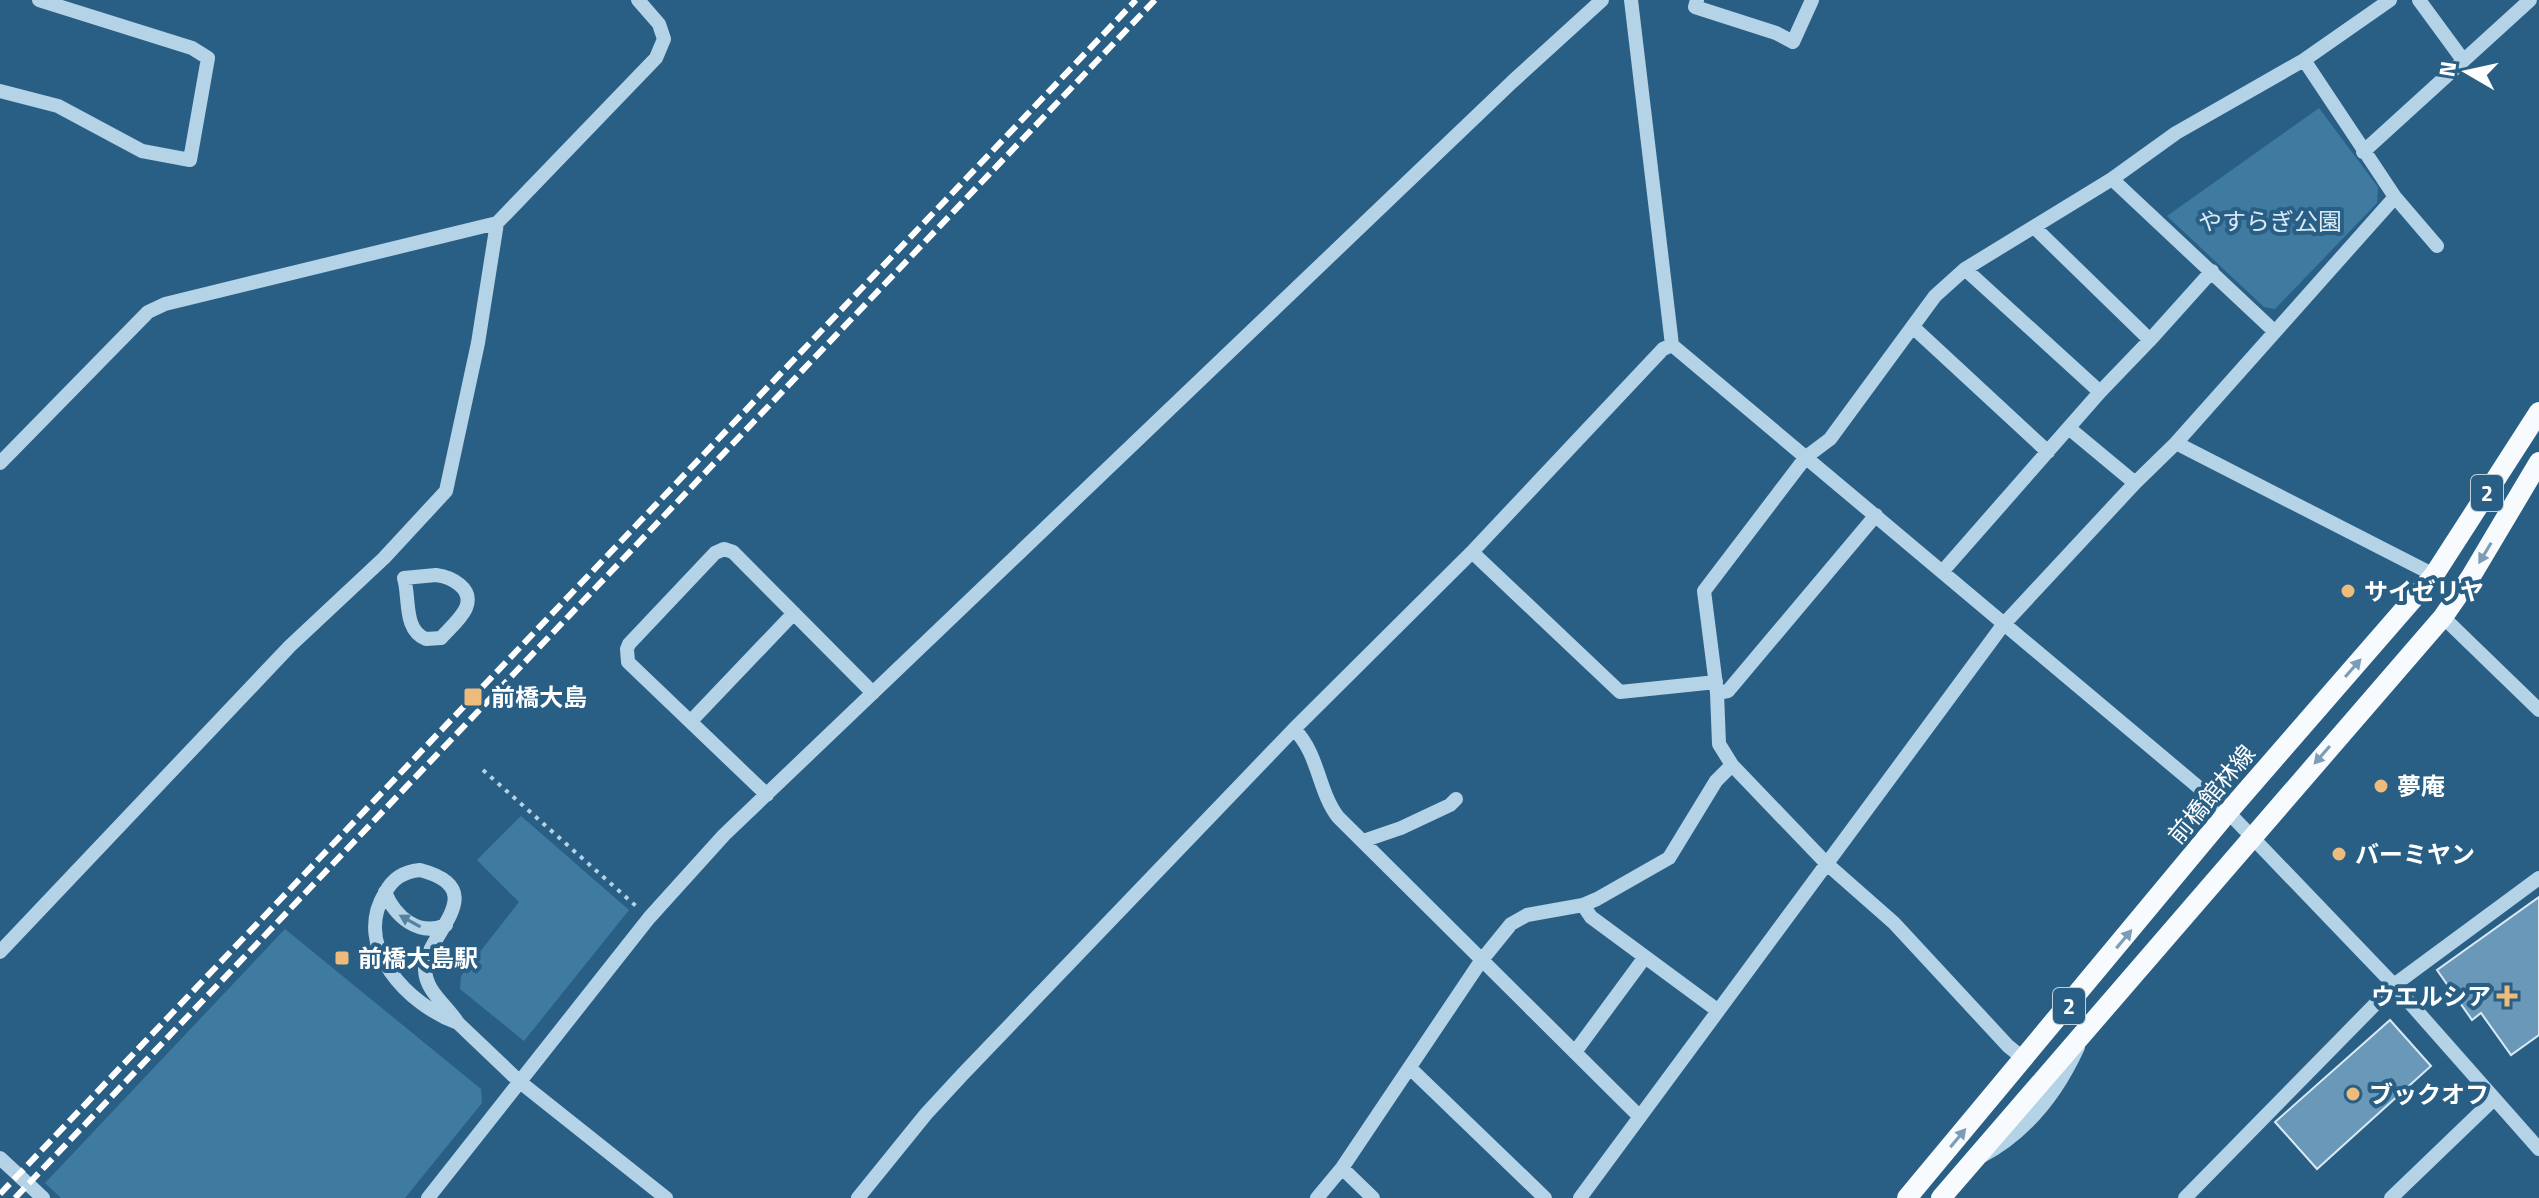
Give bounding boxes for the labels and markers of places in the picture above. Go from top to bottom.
place label: サイゼリヤ [2364,573,2484,609]
marker: サイゼリヤ [2339,582,2357,600]
place label: 前橋大島 [491,679,587,715]
marker: 前橋大島 [462,686,484,708]
place label: 夢庵 [2397,768,2445,804]
marker: 夢庵 [2372,777,2390,795]
place label: バーミヤン [2355,836,2475,872]
marker: バーミヤン [2330,845,2348,863]
place label: 前橋大島駅 [358,940,478,976]
marker: 前橋大島駅 [333,949,351,967]
place label: ウエルシア [2371,978,2491,1014]
marker: ウエルシア [2498,987,2516,1005]
place label: ブックオフ [2369,1076,2489,1112]
marker: ブックオフ [2344,1085,2362,1103]

